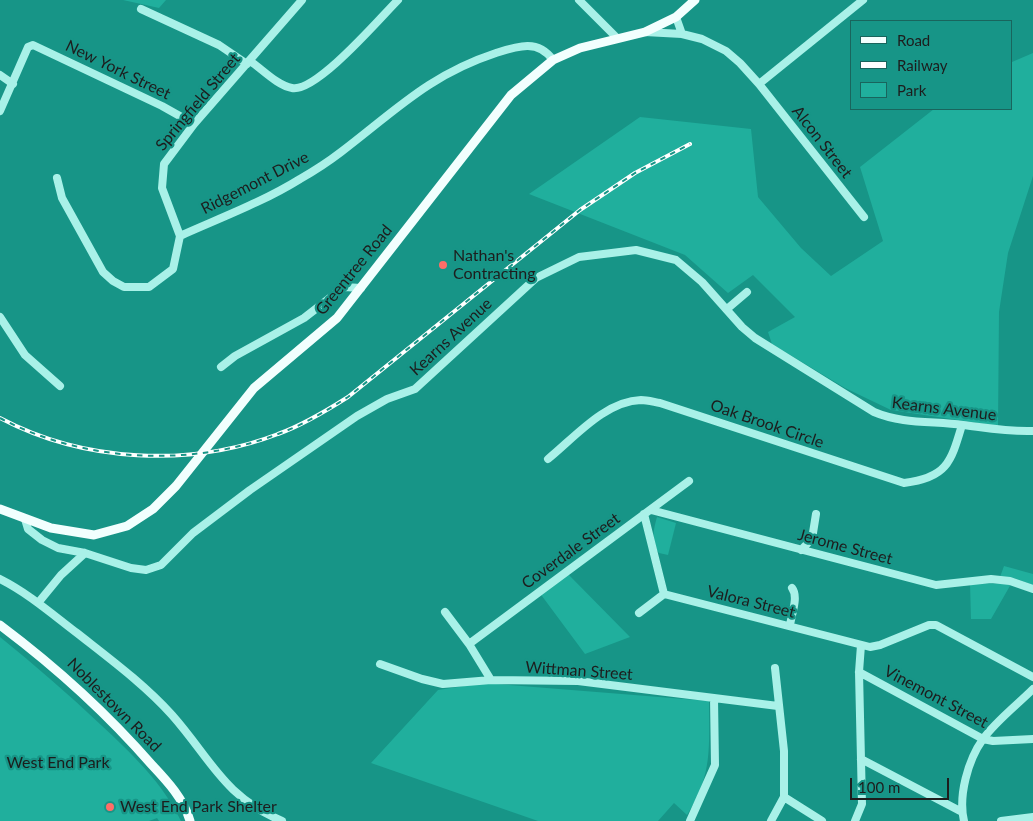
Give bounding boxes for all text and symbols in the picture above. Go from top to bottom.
legend [850,20,1013,110]
text: Road [897,31,930,49]
street label: New York Street [62,36,174,104]
street label: Springfield Street [152,50,244,154]
text: Railway [897,56,948,74]
text: Park [897,81,926,99]
street label: Alcon Street [788,102,856,182]
street label: Ridgemont Drive [198,148,312,218]
street label: Greentree Road [312,221,396,319]
place label: Nathan's Contracting [453,246,536,284]
marker: Nathan's Contracting [437,259,449,271]
street label: Kearns Avenue [406,294,496,380]
street label: Kearns Avenue [891,393,997,425]
street label: Oak Brook Circle [708,396,826,452]
street label: Coverdale Street [518,509,624,593]
street label: Jerome Street [796,525,894,569]
street label: Valora Street [705,582,797,622]
street label: Noblestown Road [63,654,165,756]
street label: Wittman Street [525,658,633,684]
street label: Vinemont Street [881,662,991,732]
park label: West End Park [6,753,110,773]
scale bar [853,768,952,800]
text: 100 m [858,778,900,796]
place label: West End Park Shelter [120,797,277,817]
marker: West End Park Shelter [104,801,116,813]

